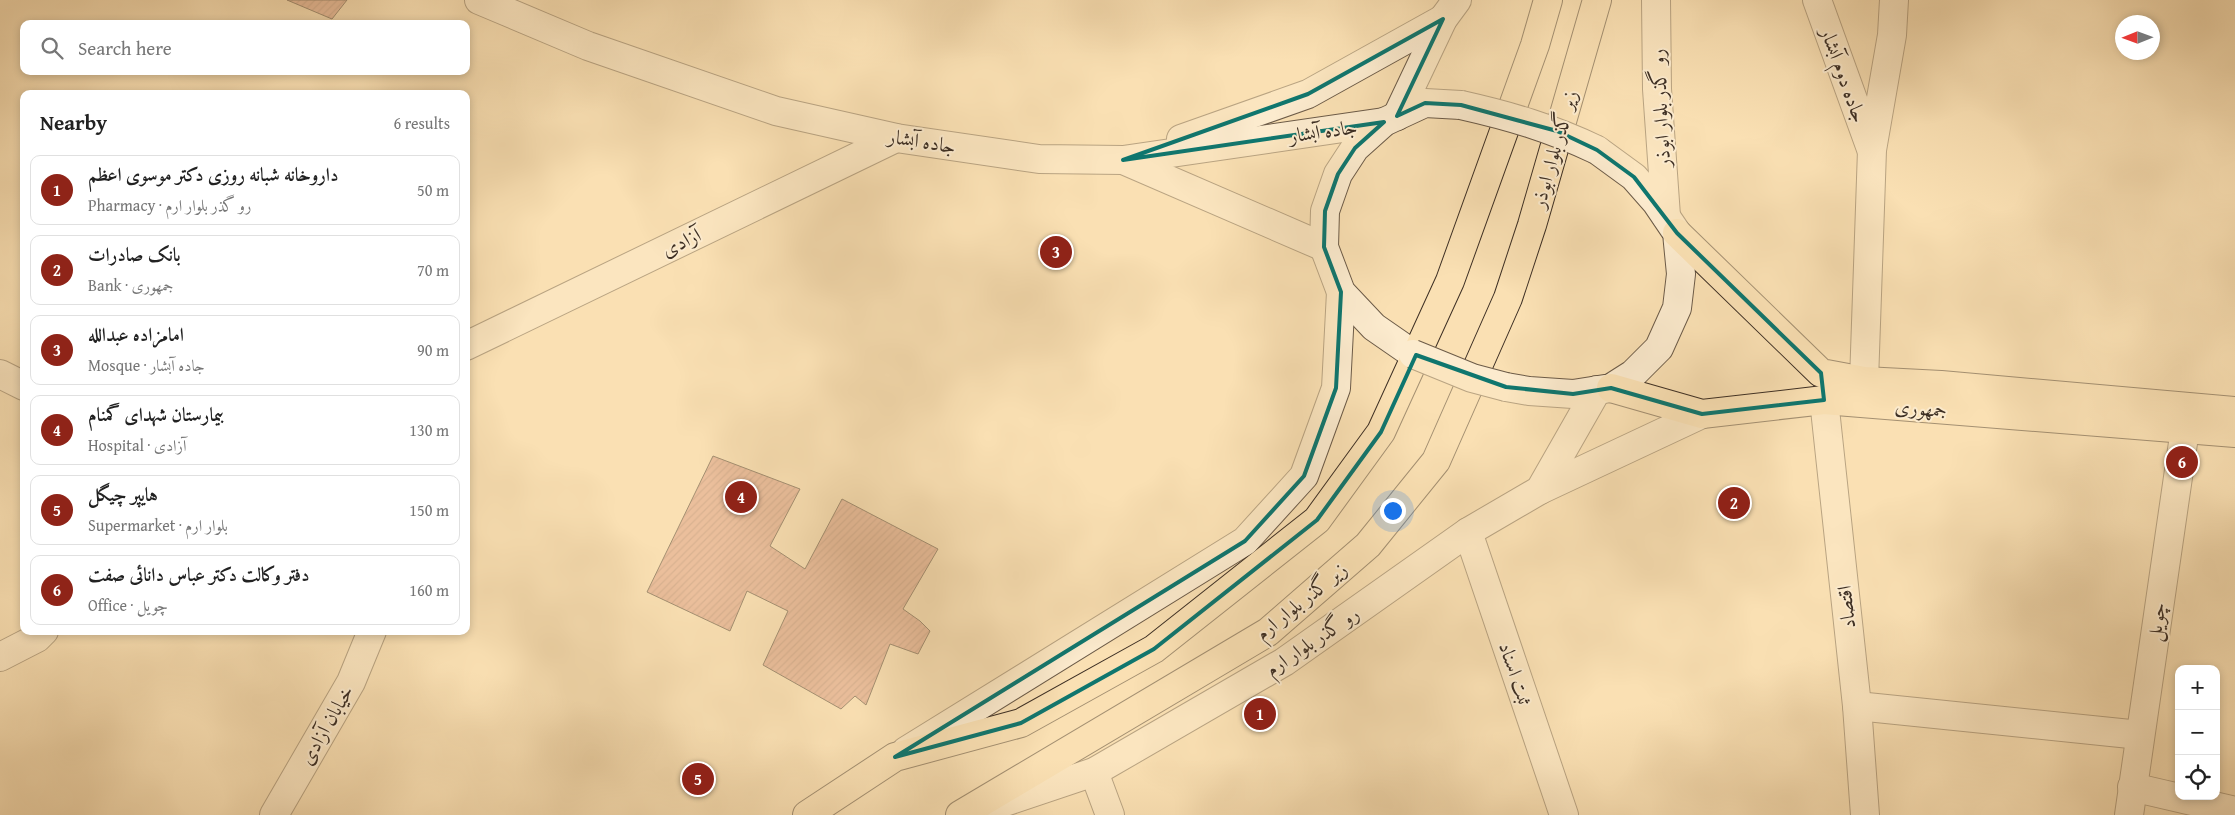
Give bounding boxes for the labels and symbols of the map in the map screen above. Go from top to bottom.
north arrow [2115,15,2160,60]
street label: جاده دوم آبشار [1809,21,1875,128]
street label: رو گذر بلوار ابوذر [1642,48,1677,170]
street label: زیر گذر بلوار ابوذر [1522,86,1584,213]
street label: جاده آبشار [1285,111,1359,150]
street label: جاده آبشار [884,121,958,160]
street label: آزادی [656,218,708,264]
pin: 3 [1040,233,1072,271]
street label: جمهوری [1894,391,1948,424]
pin: 6 [2166,443,2198,481]
pin: 4 [725,478,757,516]
pin: 2 [1718,484,1750,522]
your location [1380,498,1406,524]
street label: زیر گذر بلوار ارم [1248,554,1355,650]
street label: اقتصاد [1829,584,1862,630]
street label: رو گذر بلوار ارم [1259,598,1367,686]
street label: چویل [2138,601,2174,643]
street label: ثبت اسناد [1492,638,1541,710]
street label: خیابان آزادی [291,680,360,770]
pin: 1 [1244,695,1276,733]
pin: 5 [682,760,714,798]

